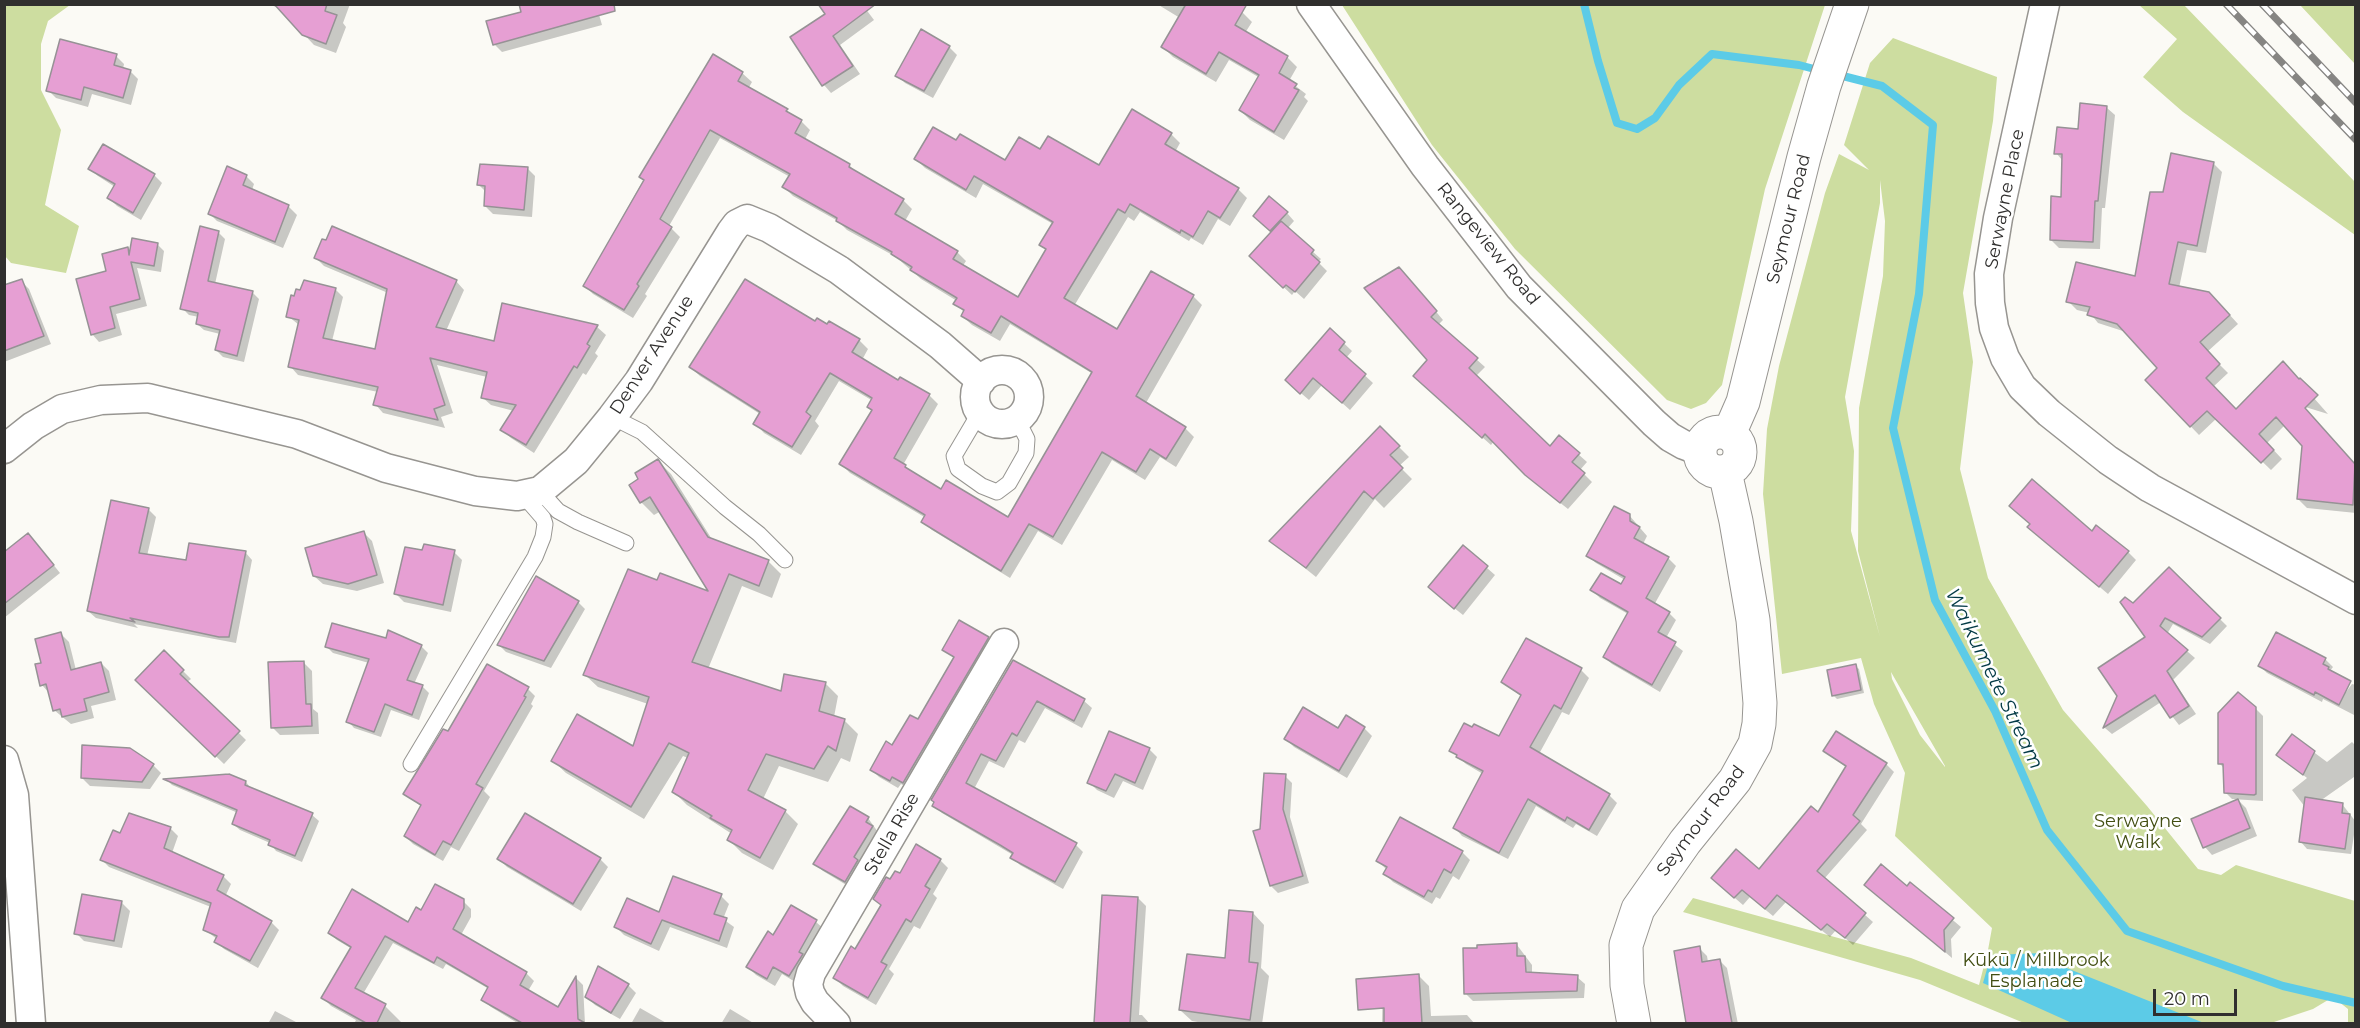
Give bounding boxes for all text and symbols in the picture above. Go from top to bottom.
street label: Serwayne Place [1981,127,2029,271]
street label: Seymour Road [1762,152,1816,286]
street label: Rangeview Road [1432,178,1544,310]
street label: Denver Avenue [605,291,699,419]
water label: Waikumete Stream [1940,585,2048,773]
street label: Seymour Road [1652,761,1750,881]
street label: Stella Rise [860,789,924,879]
park label: Serwayne Walk [2094,811,2182,854]
park label: Kūkū / Millbrook Esplanade [1963,950,2109,992]
scale bar [2156,977,2240,1015]
text: 20 m [2164,988,2210,1010]

